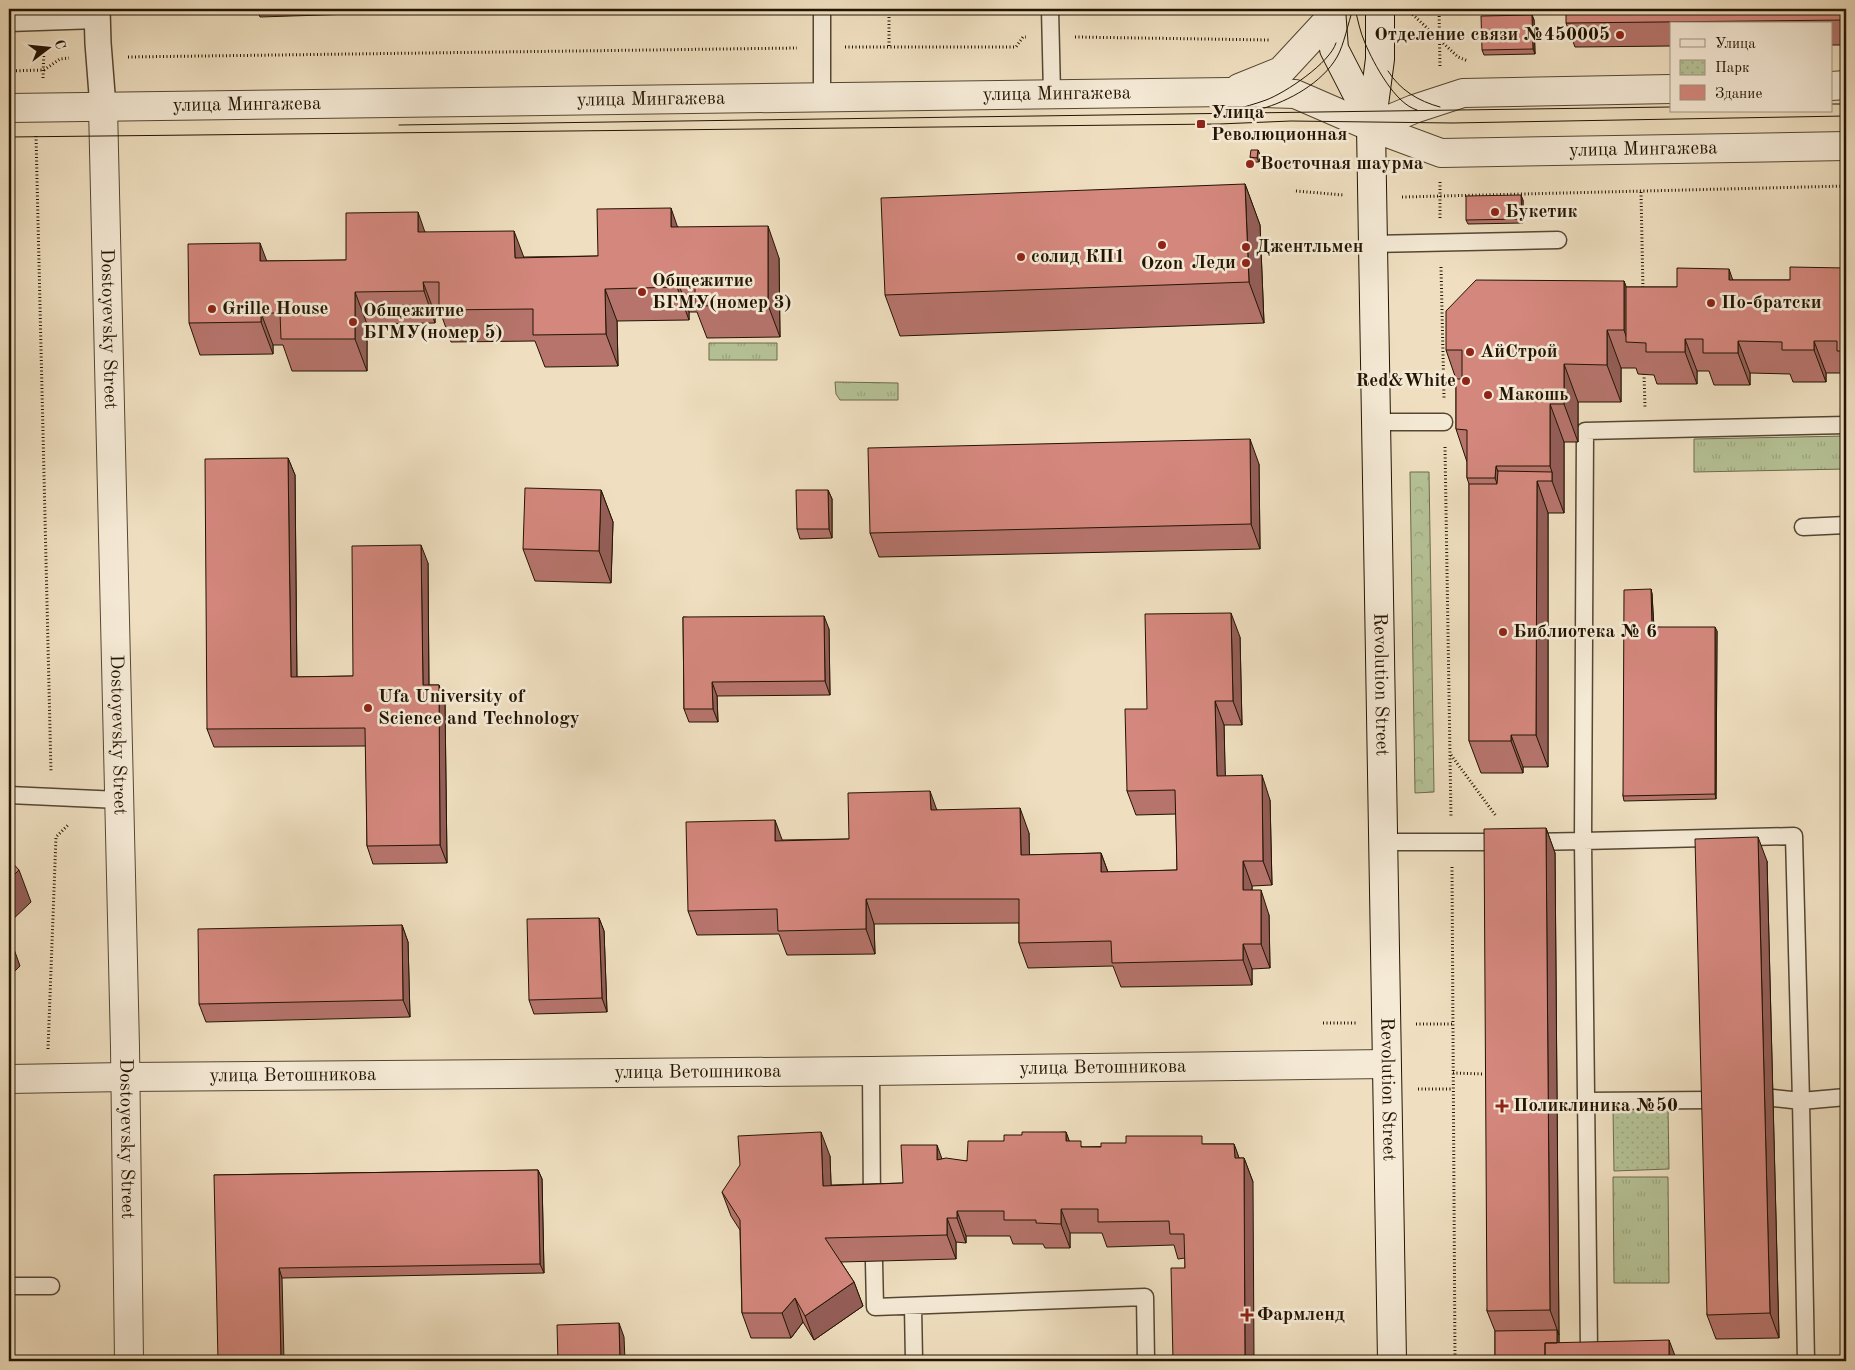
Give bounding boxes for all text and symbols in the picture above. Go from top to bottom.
north arrow [22,22,72,72]
legend [1670,22,1832,112]
place label: Отделение связи №450005 [1374,26,1610,45]
marker: Отделение связи №450005 [1614,29,1626,41]
text: Улица [1715,37,1756,52]
text: С [52,38,68,51]
text: Парк [1715,61,1750,76]
street label: улица Мингажева [983,84,1132,105]
text: Здание [1715,87,1762,102]
street label: улица Мингажева [577,89,726,110]
street label: улица Мингажева [173,94,322,115]
place label: Улица Революционная [1211,104,1347,145]
marker: Улица Революционная [1195,118,1207,130]
street label: улица Мингажева [1569,139,1718,160]
place label: Восточная шаурма [1260,155,1424,174]
marker: Восточная шаурма [1244,158,1256,170]
place label: Букетик [1505,203,1577,222]
marker: Букетик [1489,206,1501,218]
place label: Джентльмен [1256,238,1363,257]
marker: Ozon [1156,239,1168,251]
marker: Джентльмен [1240,241,1252,253]
street label: Dostoyevsky Street [97,248,120,409]
place label: солид КП1 [1031,248,1125,267]
marker: солид КП1 [1015,251,1027,263]
place label: Леди [1192,254,1236,273]
place label: Ozon [1141,255,1183,274]
marker: Леди [1240,257,1252,269]
place label: Общежитие БГМУ(номер 3) [652,272,792,313]
marker: Общежитие БГМУ(номер 3) [636,286,648,298]
place label: По-братски [1721,294,1822,313]
marker: По-братски [1705,297,1717,309]
place label: Grille House [222,300,328,319]
place label: Общежитие БГМУ(номер 5) [363,302,503,343]
marker: Grille House [206,303,218,315]
marker: Общежитие БГМУ(номер 5) [347,316,359,328]
place label: АйСтрой [1480,343,1558,362]
marker: АйСтрой [1464,346,1476,358]
place label: Red&White [1355,372,1456,391]
marker: Red&White [1460,375,1472,387]
place label: Макошь [1498,386,1569,405]
marker: Макошь [1482,389,1494,401]
street label: Revolution Street [1370,612,1391,756]
place label: Библиотека № 6 [1513,623,1657,642]
marker: Библиотека № 6 [1497,626,1509,638]
street label: Dostoyevsky Street [106,654,129,815]
place label: Ufa University of Science and Technology [378,688,580,729]
marker: Ufa University of Science and Technology [362,702,374,714]
street label: Revolution Street [1377,1017,1398,1161]
street label: улица Ветошникова [1019,1057,1187,1078]
street label: Dostoyevsky Street [116,1058,137,1219]
street label: улица Ветошникова [614,1062,782,1083]
street label: улица Ветошникова [209,1065,377,1086]
place label: Поликлиника №50 [1513,1097,1678,1116]
marker: Поликлиника №50 [1495,1099,1509,1113]
place label: Фармленд [1257,1306,1345,1325]
marker: Фармленд [1241,1309,1253,1321]

